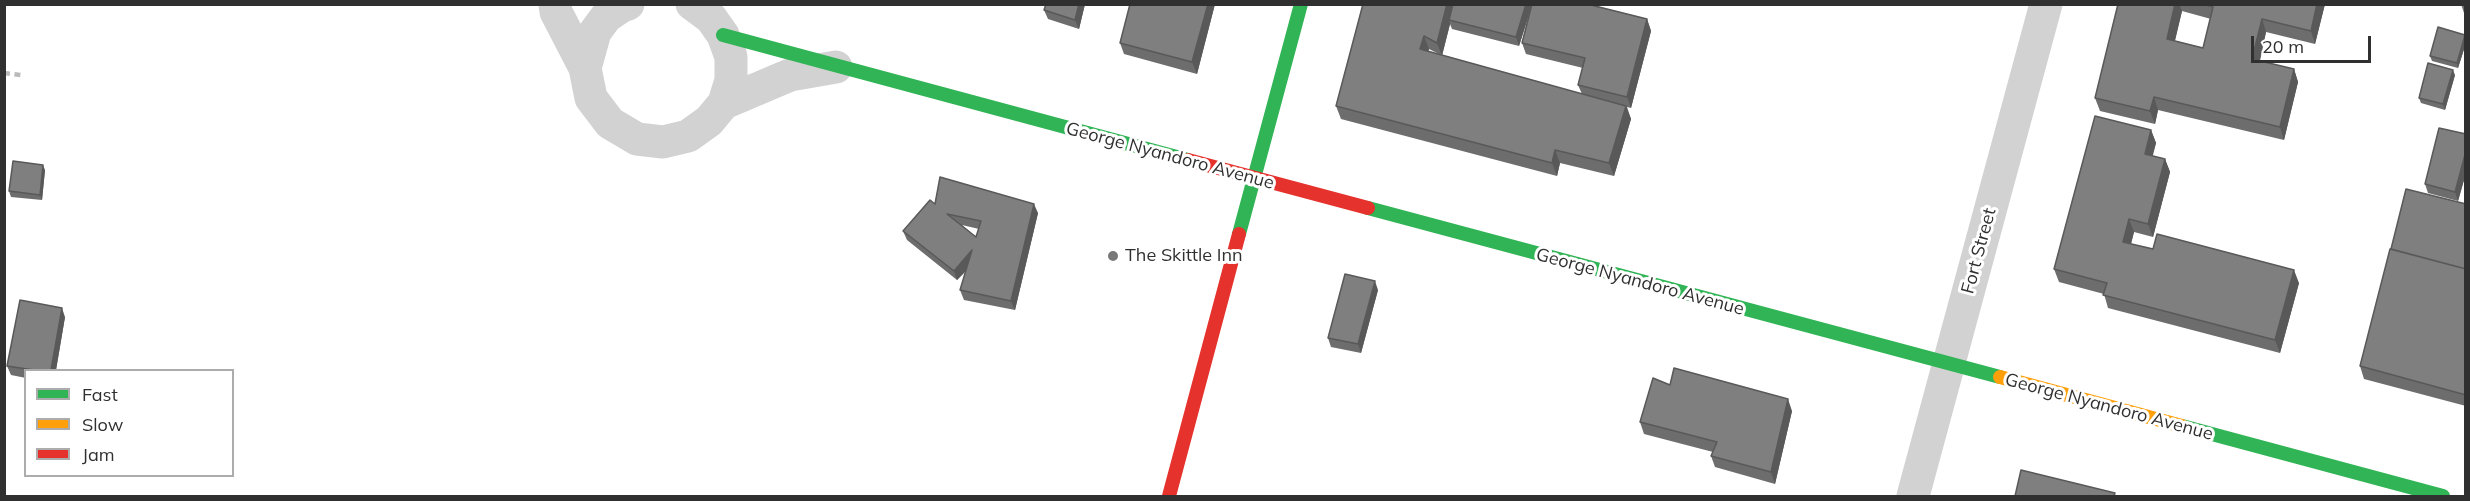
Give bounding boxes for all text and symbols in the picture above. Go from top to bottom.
scale bar [2254,24,2374,62]
text: 20 m [2262,35,2304,58]
street label: George Nyandoro Avenue [1064,118,1276,194]
street label: Fort Street [1957,206,2001,296]
street label: George Nyandoro Avenue [1534,244,1746,320]
place label: The Skittle Inn [1125,245,1243,267]
marker: The Skittle Inn [1106,249,1120,263]
legend [24,369,234,477]
street label: George Nyandoro Avenue [2003,369,2215,445]
text: Fast [82,383,118,406]
text: Slow [82,413,123,436]
text: Jam [82,443,115,466]

